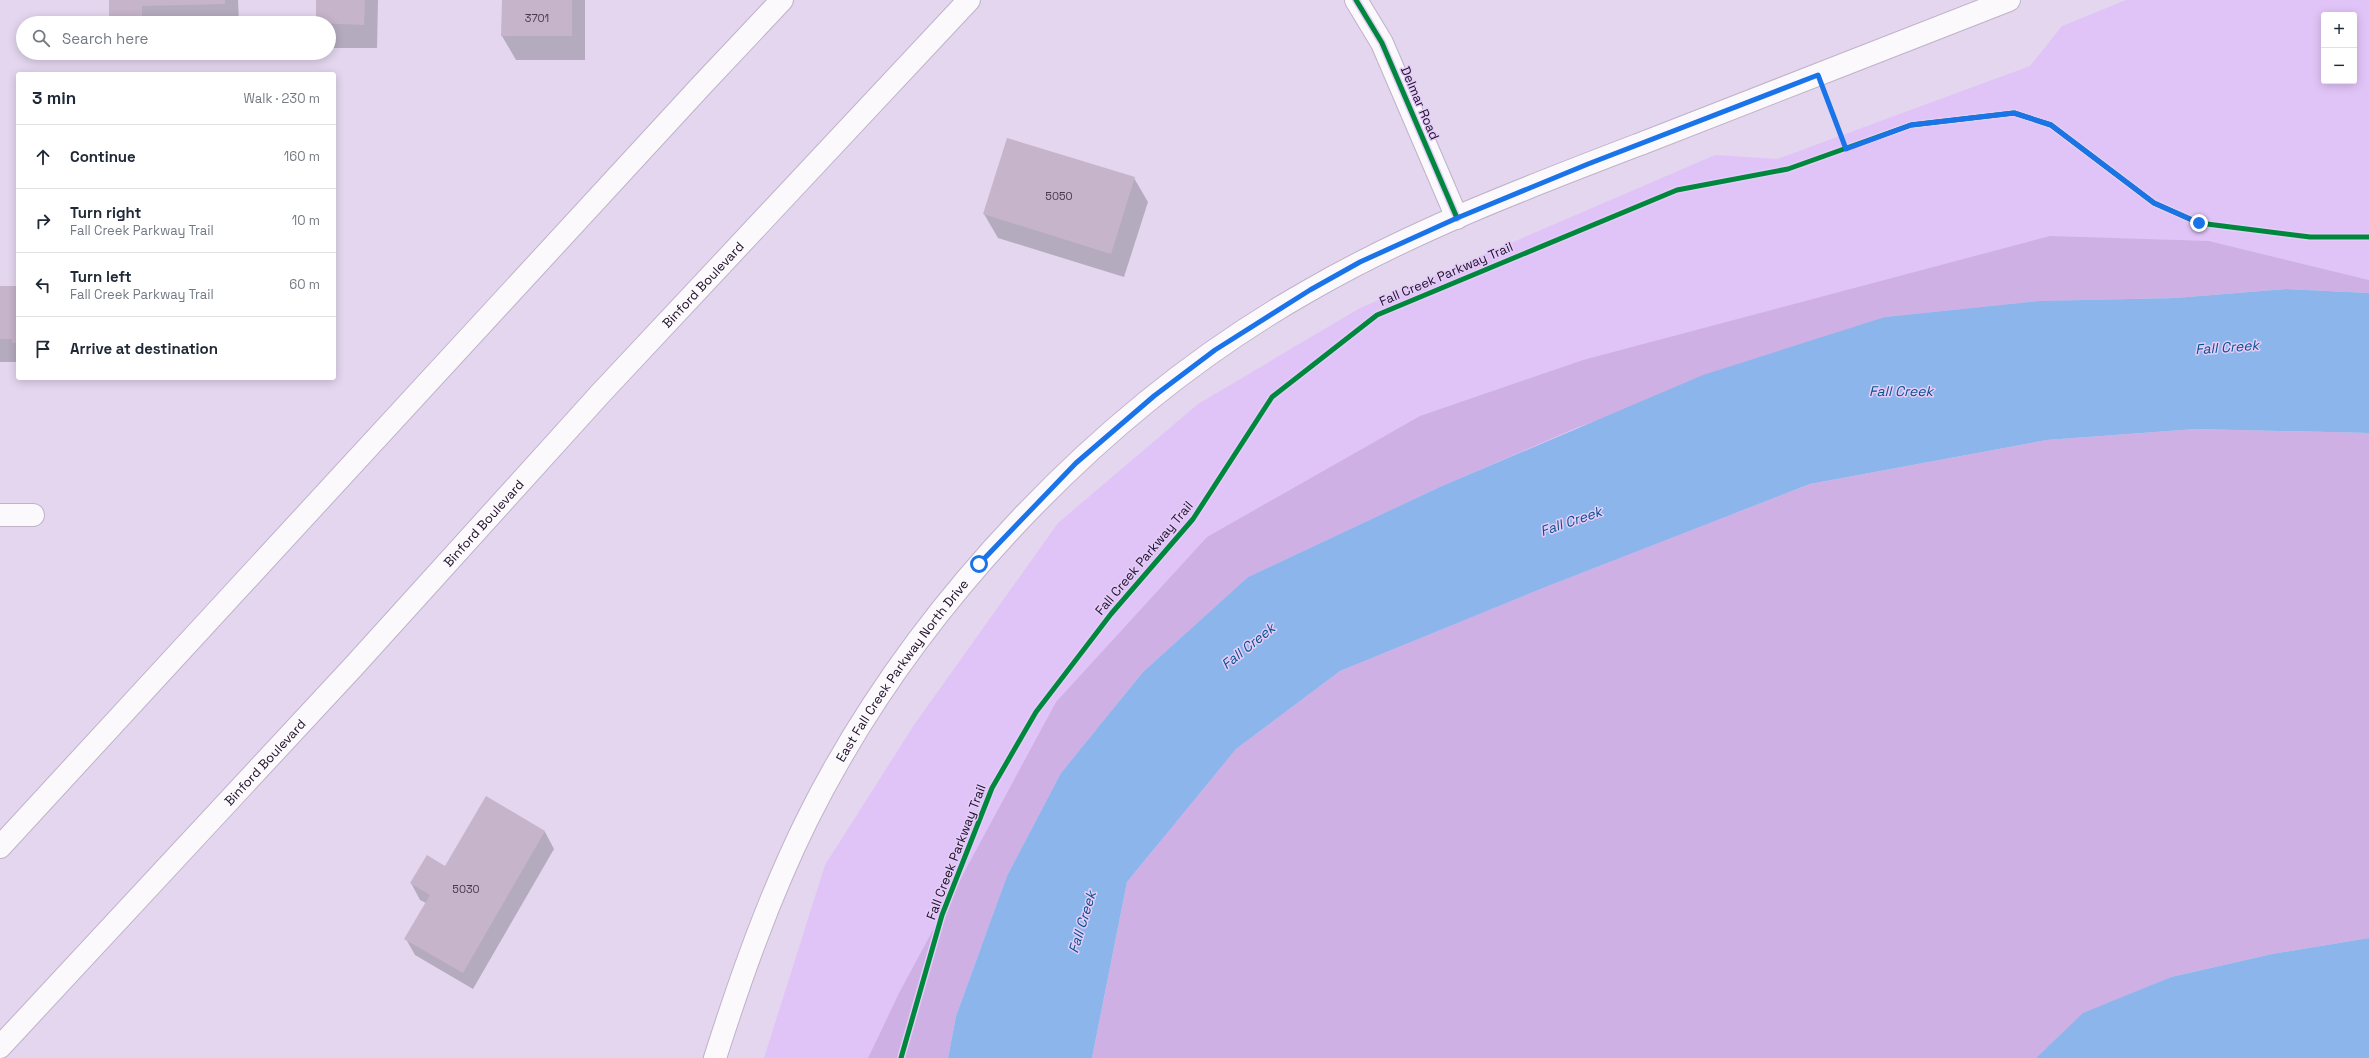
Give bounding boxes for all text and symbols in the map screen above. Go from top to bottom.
house number: 3701 [525,11,549,25]
map controls [2321,12,2357,84]
button: + [2321,12,2357,48]
search box [16,16,336,60]
icon: search [30,27,52,49]
text: Search here [62,29,148,48]
button: − [2321,48,2357,84]
street label: Delmar Road [1397,64,1443,142]
text: 3 min [32,87,76,109]
text: Walk · 230 m [243,90,320,107]
icon: ahead [32,146,54,168]
text: Continue [70,147,136,166]
text: 160 m [284,148,320,165]
house number: 5050 [1045,189,1073,203]
text: Turn right [70,203,141,222]
icon: right [32,210,54,232]
text: 10 m [292,212,320,229]
route end [2190,214,2208,232]
text: Fall Creek Parkway Trail [70,222,214,239]
street label: Binford Boulevard [658,238,747,331]
street label: Fall Creek Parkway Trail [1377,238,1515,310]
text: Turn left [70,267,132,286]
icon: left [32,274,54,296]
text: 60 m [289,276,320,293]
text: Fall Creek Parkway Trail [70,286,214,303]
water label: Fall Creek [2194,336,2261,358]
icon: arrive [32,338,54,360]
text: Arrive at destination [70,339,218,358]
water label: Fall Creek [1869,382,1935,400]
street label: Binford Boulevard [440,476,527,570]
street label: Fall Creek Parkway Trail [1091,498,1197,618]
water label: Fall Creek [1538,502,1606,540]
route start [970,555,988,573]
street label: East Fall Creek Parkway North Drive [832,575,972,765]
water label: Fall Creek [1217,618,1280,673]
street label: Binford Boulevard [220,715,309,809]
street label: Fall Creek Parkway Trail [922,782,990,922]
house number: 5030 [452,882,480,896]
water label: Fall Creek [1064,887,1100,955]

